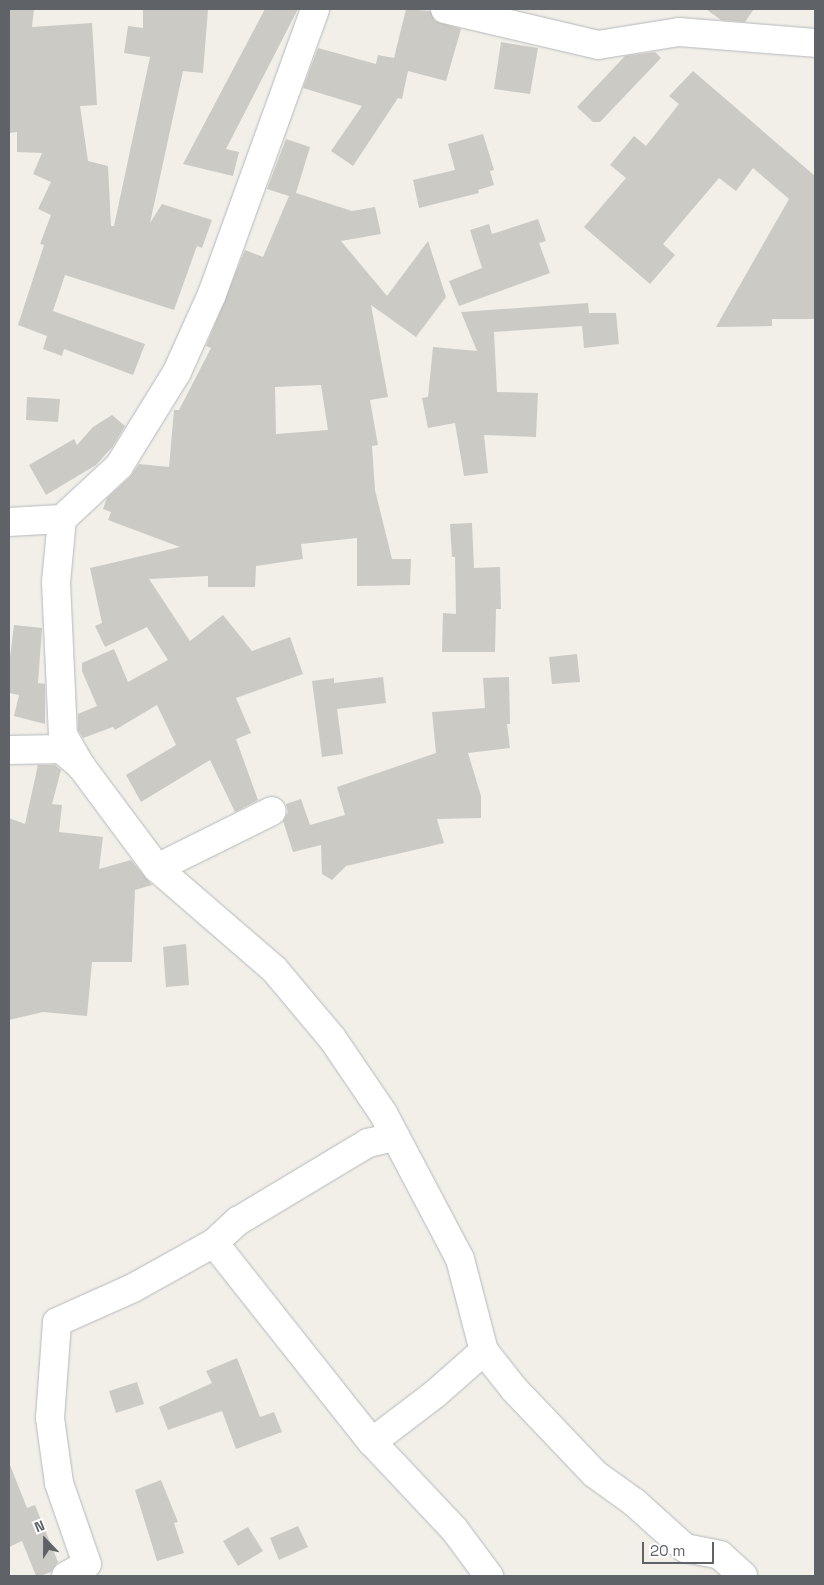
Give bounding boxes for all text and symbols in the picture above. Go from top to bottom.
north arrow [20,1515,70,1565]
text: N [32,1516,47,1536]
scale bar [644,1532,716,1564]
text: 20 m [650,1541,685,1560]

